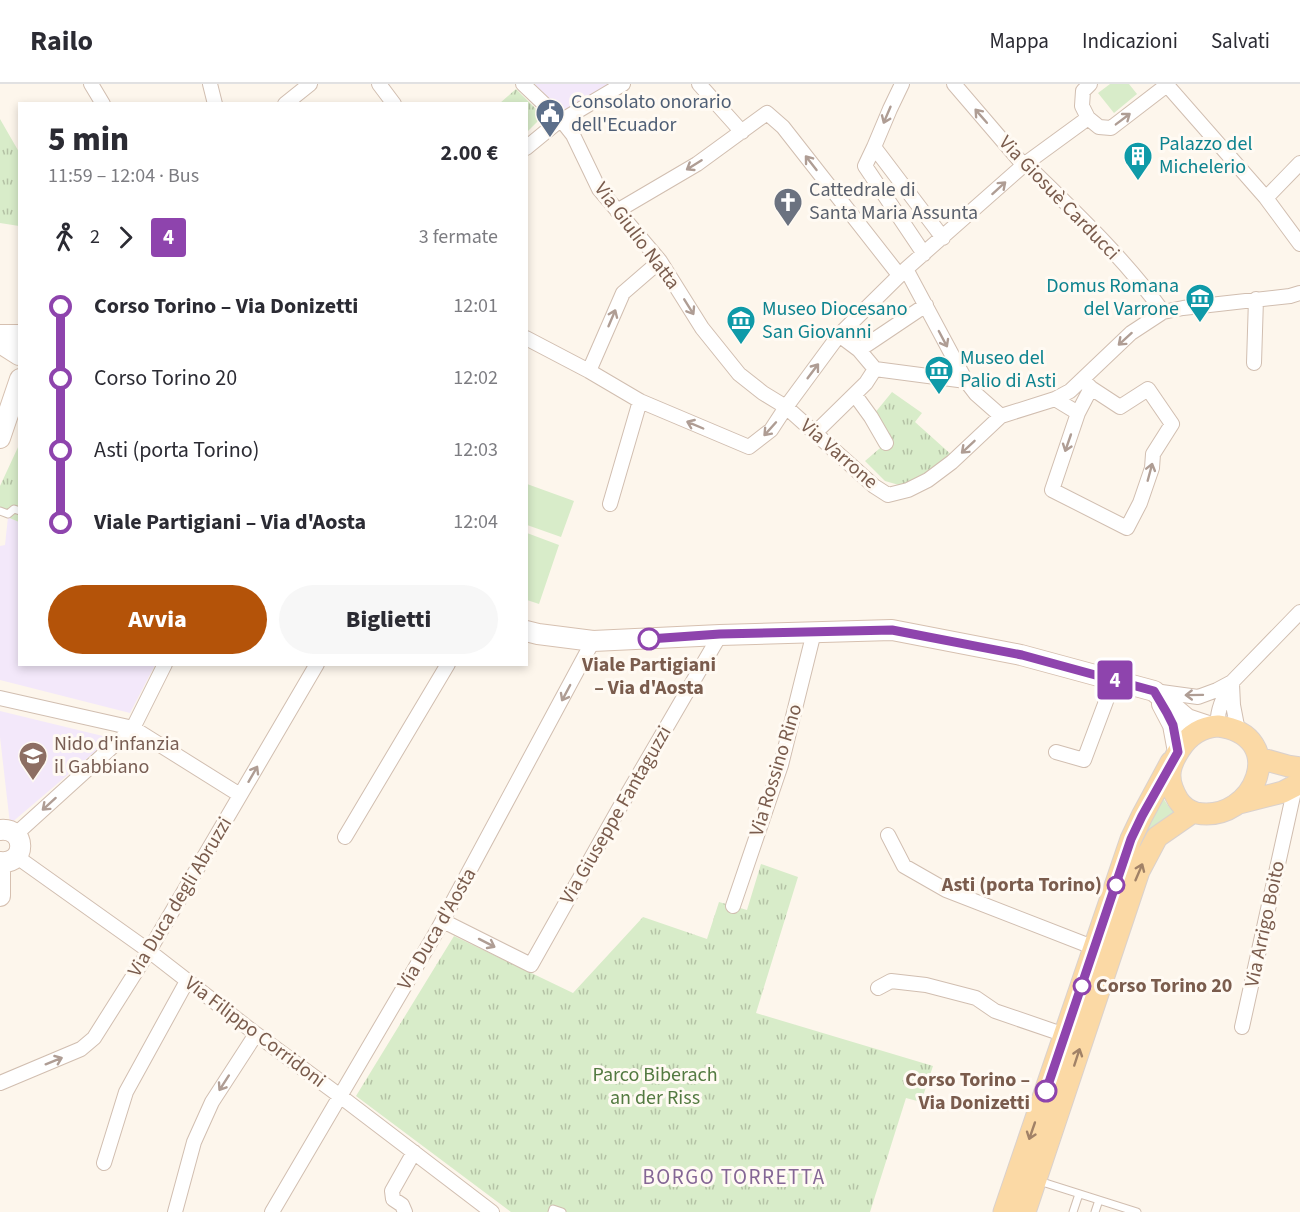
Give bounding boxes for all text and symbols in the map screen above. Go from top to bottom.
text: Railo [30,21,93,61]
text: Mappa [990,26,1049,56]
text: Indicazioni [1082,26,1178,56]
text: Salvati [1211,26,1270,56]
place label: Consolato onorario dell'Ecuador [571,88,732,139]
public building icon: Consolato onorario dell'Ecuador [534,97,566,139]
one-way arrow [881,106,892,124]
one-way arrow [974,109,988,124]
one-way arrow [1114,113,1130,126]
text: 5 min [48,116,129,163]
street label: Via Giosuè Carducci [992,129,1126,267]
place label: Palazzo del Michelerio [1159,130,1253,181]
text: 2.00 € [441,137,498,169]
building icon: Palazzo del Michelerio [1122,140,1154,182]
one-way arrow [805,156,818,172]
one-way arrow [686,160,703,172]
text: 11:59 – 12:04 · Bus [48,162,199,190]
place label: Cattedrale di Santa Maria Assunta [809,176,978,227]
street label: Via Giulio Natta [587,177,687,295]
one-way arrow [992,181,1007,195]
church icon: Cattedrale di Santa Maria Assunta [772,186,804,228]
icon: walk [48,221,81,254]
icon: forward [109,221,142,254]
text: 4 [163,222,174,252]
text: 2 [90,223,100,251]
text: 3 fermate [419,223,498,251]
place label: Domus Romana del Varrone [1046,272,1179,323]
museum icon: Domus Romana del Varrone [1184,282,1216,324]
text: Corso Torino – Via Donizetti [94,290,358,322]
text: 12:01 [453,292,498,320]
place label: Museo Diocesano San Giovanni [762,295,907,346]
one-way arrow [683,298,695,315]
museum icon: Museo Diocesano San Giovanni [725,304,757,346]
one-way arrow [607,309,618,327]
one-way arrow [937,330,949,347]
one-way arrow [1118,332,1133,346]
place label: Museo del Palio di Asti [960,344,1056,395]
museum icon: Museo del Palio di Asti [923,354,955,396]
text: Corso Torino 20 [94,362,237,394]
one-way arrow [807,363,819,379]
text: 12:02 [453,364,498,392]
street label: Via Varrone [794,412,884,496]
one-way arrow [687,419,705,430]
one-way arrow [763,421,777,436]
one-way arrow [1062,433,1073,452]
text: Asti (porta Torino) [94,434,259,466]
text: 12:03 [453,436,498,464]
one-way arrow [961,440,976,454]
one-way arrow [1145,463,1156,482]
text: Viale Partigiani – Via d'Aosta [94,506,366,538]
text: 12:04 [453,508,498,536]
button: Avvia [48,585,267,654]
button: Biglietti [279,585,498,654]
marker: Viale Partigiani – Via d'Aosta [638,628,660,650]
place label: Viale Partigiani – Via d'Aosta [581,651,716,702]
line badge: 4 [1096,660,1134,700]
text: 4 [1109,665,1121,695]
one-way arrow [560,683,571,701]
one-way arrow [1185,689,1204,700]
street label: Via Rossino Rino [743,700,809,840]
street label: Via Giuseppe Fantaguzzi [554,721,678,909]
place label: Nido d'infanzia il Gabbiano [54,730,180,781]
school or university icon: Nido d'infanzia il Gabbiano [17,740,49,782]
one-way arrow [247,766,259,783]
one-way arrow [42,797,57,811]
street label: Via Duca degli Abruzzi [121,812,239,982]
street label: Via Arrigo Boito [1238,858,1292,990]
street label: Via Duca d'Aosta [391,863,483,995]
one-way arrow [1134,864,1145,882]
place label: Asti (porta Torino) [941,871,1102,899]
marker: Asti (porta Torino) [1107,876,1125,894]
one-way arrow [477,938,495,949]
street label: Via Filippo Corridoni [179,970,331,1094]
place label: Corso Torino 20 [1096,972,1232,1000]
marker: Corso Torino 20 [1073,977,1091,995]
one-way arrow [1072,1048,1083,1067]
one-way arrow [45,1055,63,1066]
park label: Parco Biberach an der Riss [592,1061,718,1112]
place label: Corso Torino – Via Donizetti [905,1066,1030,1117]
one-way arrow [218,1074,230,1091]
marker: Corso Torino – Via Donizetti [1035,1080,1057,1102]
one-way arrow [1026,1121,1037,1140]
district label: BORGO TORRETTA [642,1162,826,1192]

